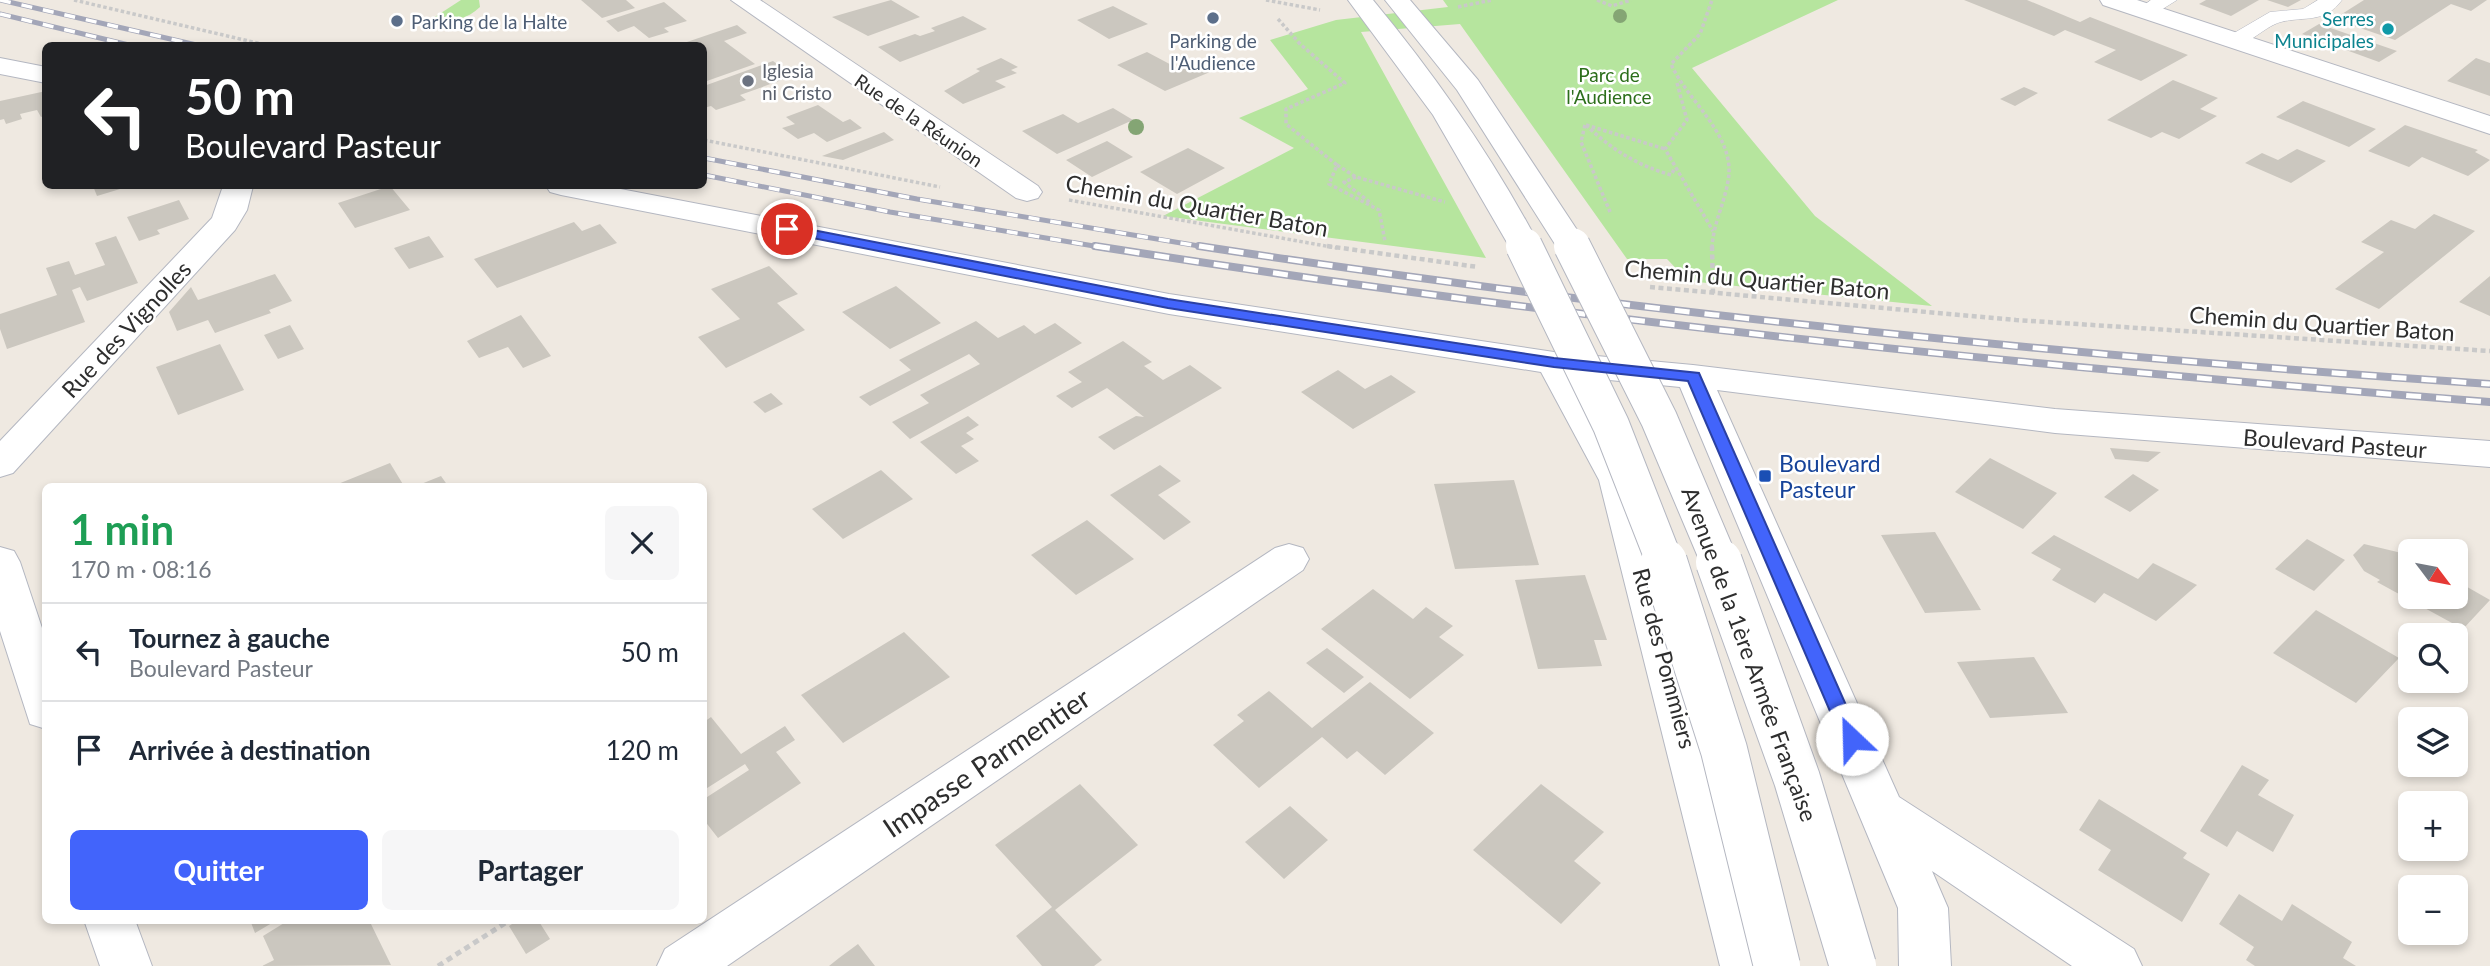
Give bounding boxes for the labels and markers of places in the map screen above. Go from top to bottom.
place label: Serres Municipales [2274,7,2374,52]
place label: Parking de la Halte [411,10,567,33]
marker: Parking de l'Audience [1205,10,1221,26]
marker: Parking de la Halte [389,13,405,29]
marker: Serres Municipales [2380,21,2396,37]
place label: Parking de l'Audience [1169,29,1257,74]
place label: Iglesia ni Cristo [762,59,832,104]
marker: Iglesia ni Cristo [740,73,756,89]
pin [757,199,817,259]
place label: Boulevard Pasteur [1779,449,1881,503]
marker: Boulevard Pasteur [1757,468,1773,484]

